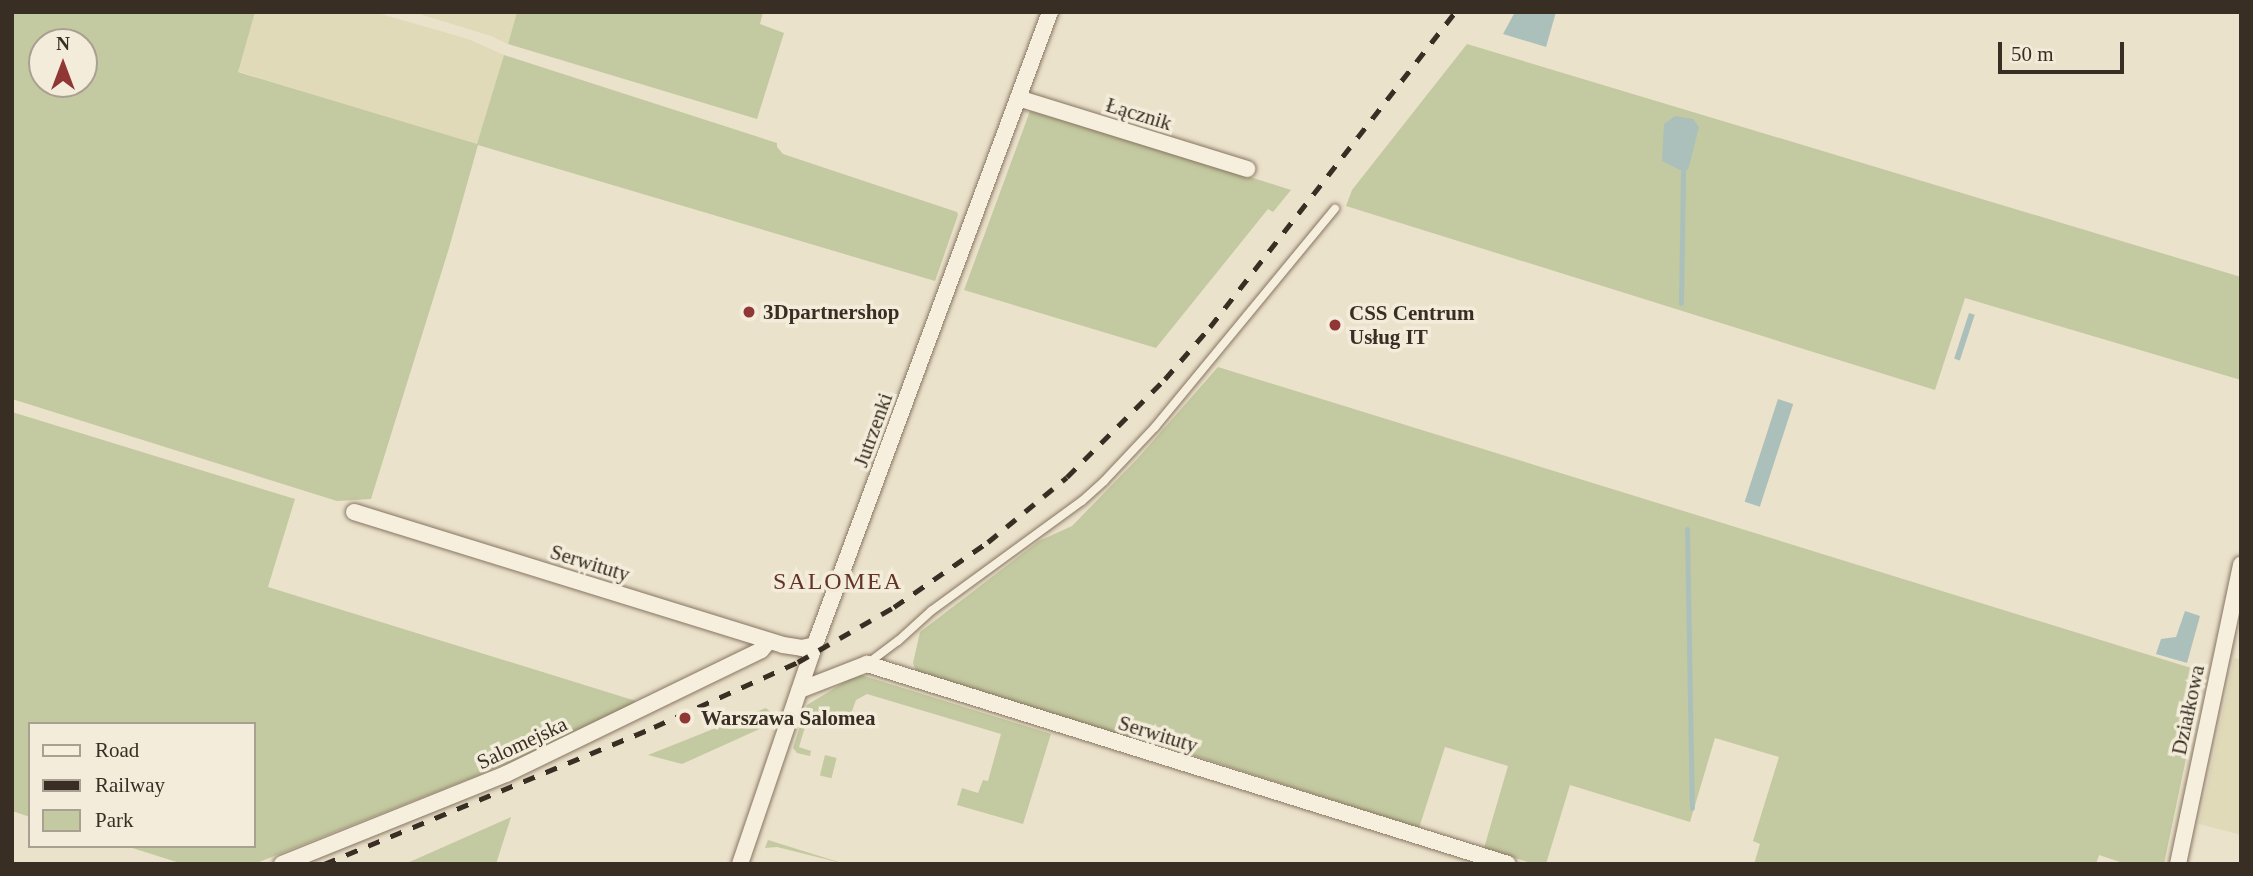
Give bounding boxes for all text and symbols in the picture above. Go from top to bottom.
north arrow [28,28,98,98]
scale bar [2001,28,2127,72]
text: N [56,33,70,54]
text: 50 m [2011,42,2054,66]
street label: Łącznik [1103,92,1175,136]
place label: 3Dpartnershop [763,299,900,325]
place label: CSS Centrum Usług IT [1349,300,1474,350]
marker: 3Dpartnershop [741,304,757,320]
marker: CSS Centrum Usług IT [1327,317,1343,333]
street label: Jutrzenki [848,390,898,470]
street label: Serwituty [547,539,633,587]
district label: SALOMEA [774,568,902,596]
street label: Działkowa [2166,663,2210,757]
place label: Warszawa Salomea [701,705,875,731]
marker: Warszawa Salomea [675,708,695,728]
street label: Serwituty [1115,710,1201,758]
street label: Salomejska [473,711,571,775]
legend [28,722,256,848]
text: Road [95,738,139,762]
text: Railway [95,773,165,797]
text: Park [95,808,134,832]

